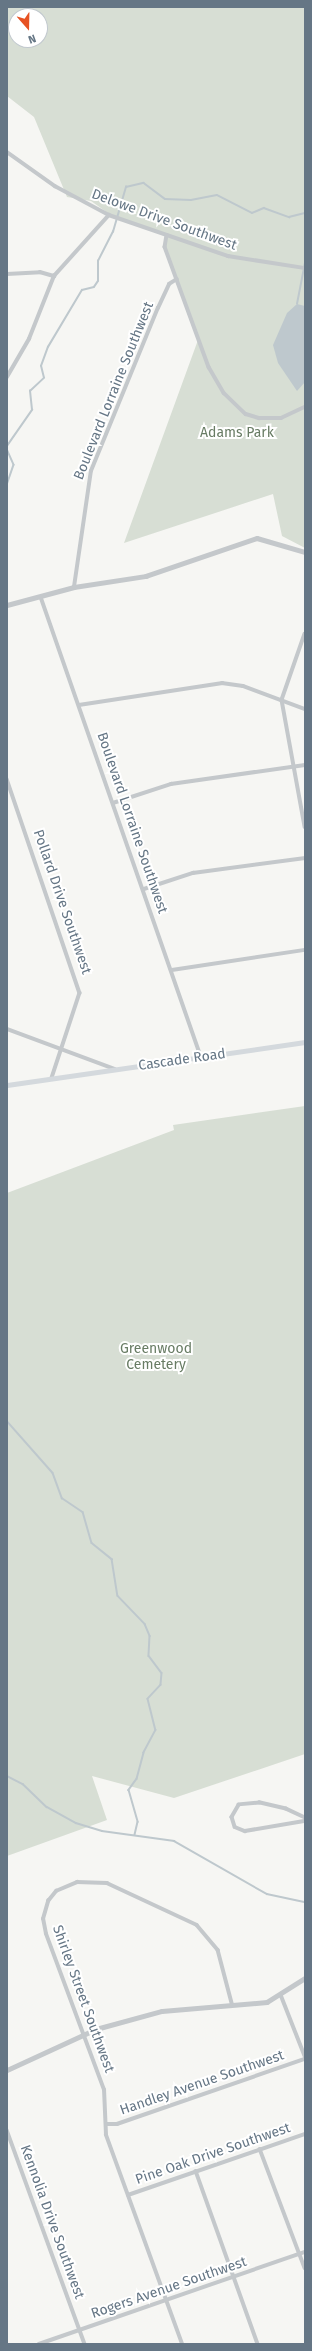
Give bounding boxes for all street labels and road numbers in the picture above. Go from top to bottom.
street label: Delowe Drive Southwest [89,186,239,254]
street label: Boulevard Lorraine Southwest [71,300,157,482]
street label: Boulevard Lorraine Southwest [93,730,171,916]
street label: Pollard Drive Southwest [29,828,95,976]
street label: Cascade Road [137,1046,227,1074]
street label: Shirley Street Southwest [49,1923,117,2075]
street label: Handley Avenue Southwest [118,2047,286,2119]
street label: Pine Oak Drive Southwest [133,2120,293,2188]
street label: Kennolia Drive Southwest [16,2143,88,2301]
street label: Rogers Avenue Southwest [89,2253,249,2323]

